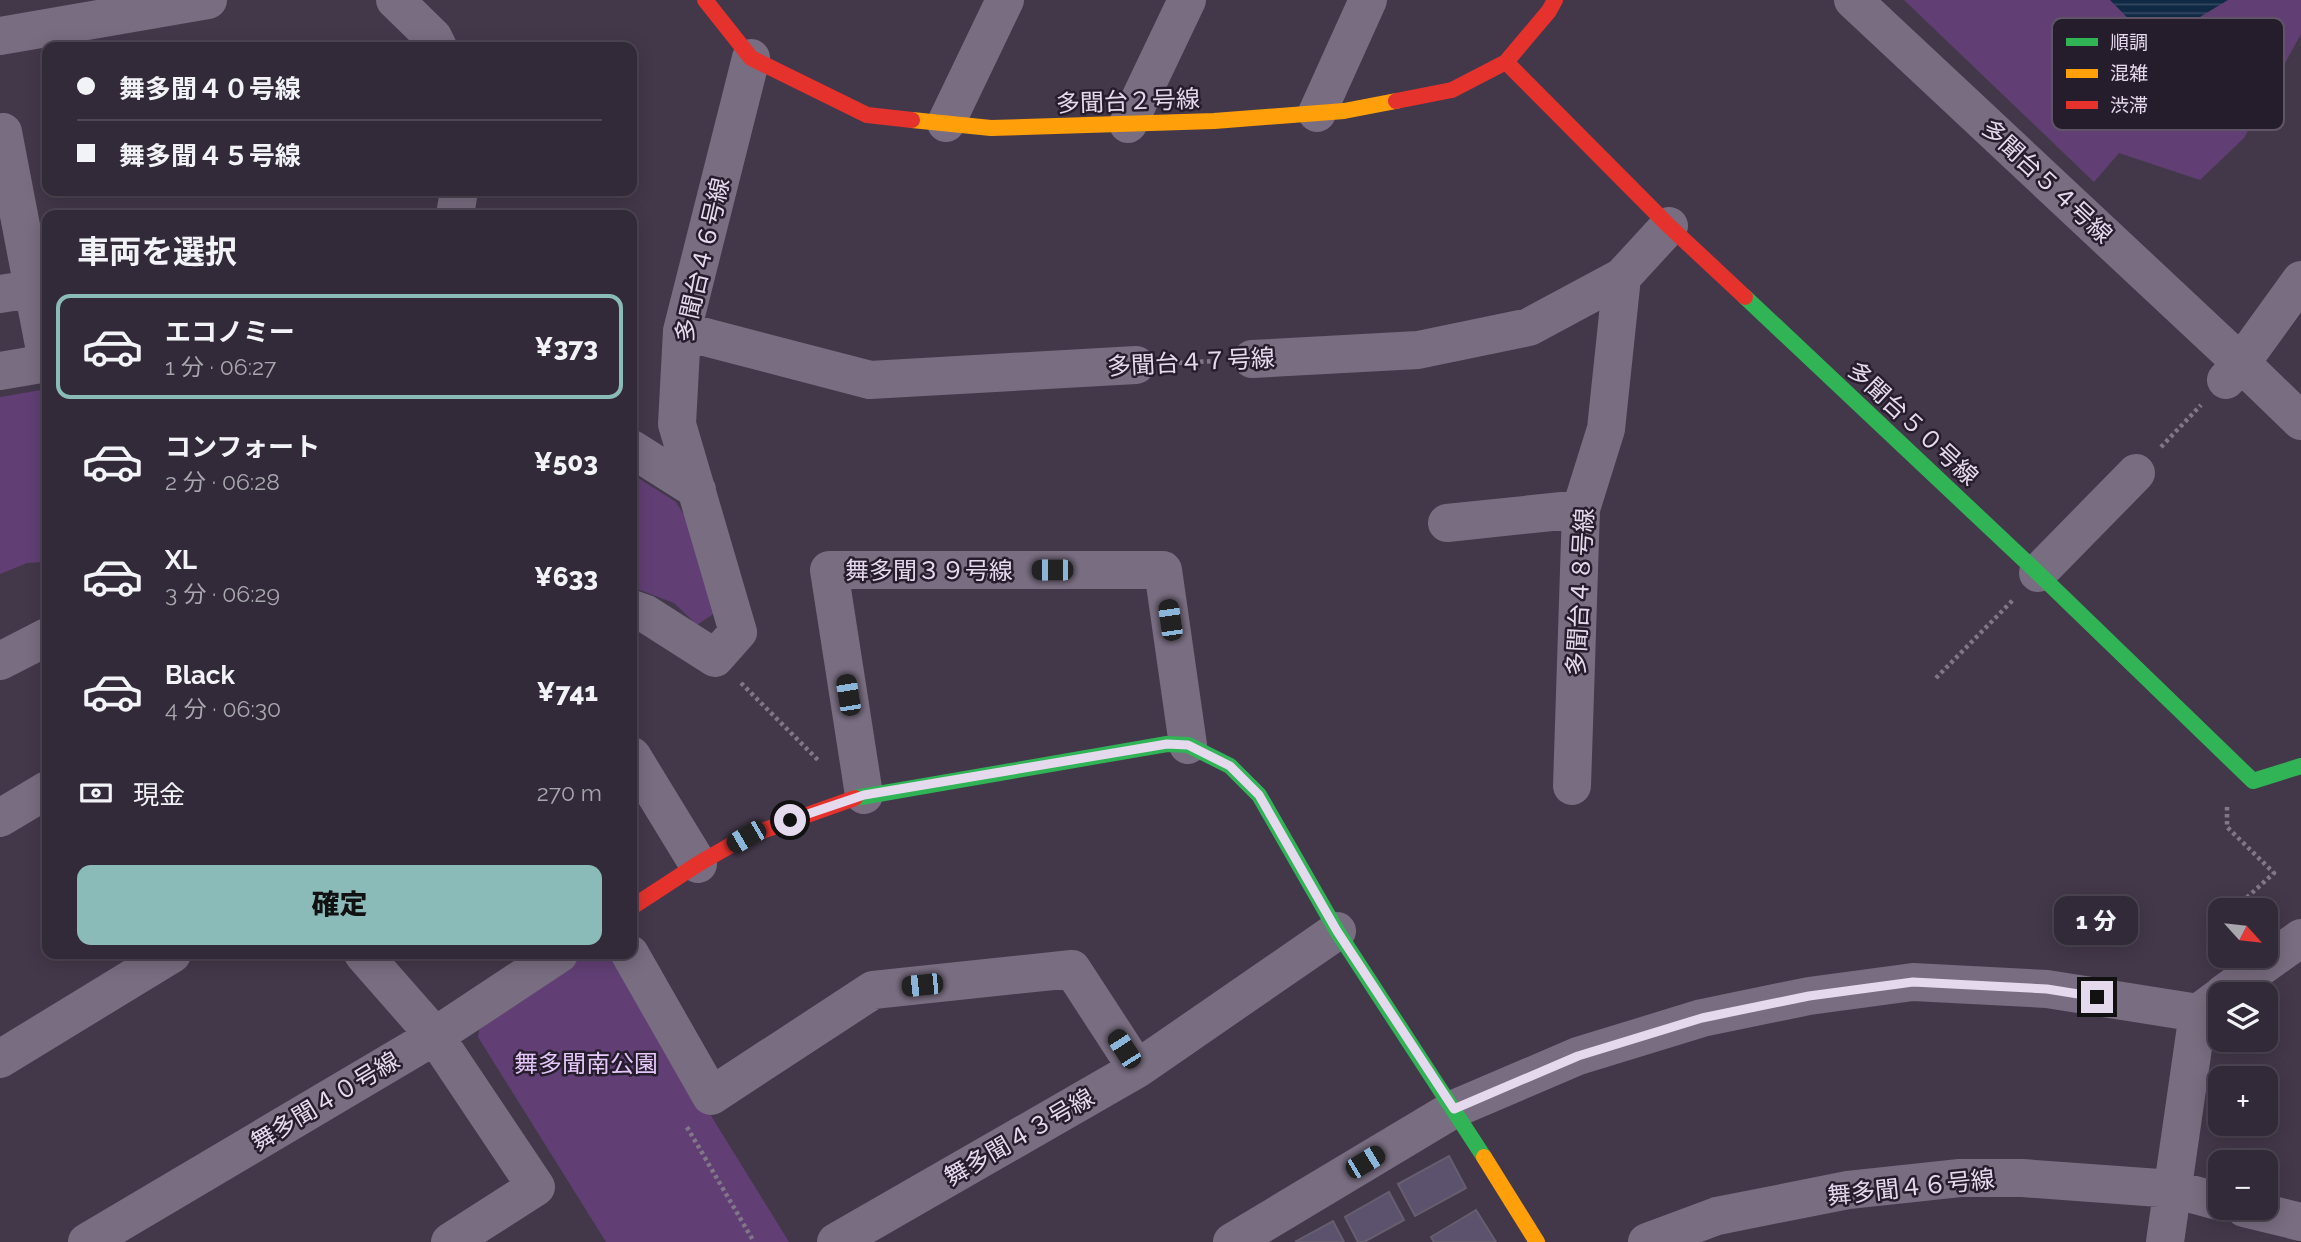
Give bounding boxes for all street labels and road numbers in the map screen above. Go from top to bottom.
street label: 多聞台２号線 [1056,84,1200,118]
street label: 多聞台５４号線 [1976,113,2118,249]
street label: 多聞台４６号線 [669,175,735,345]
street label: 多聞台４７号線 [1106,343,1276,381]
street label: 多聞台５０号線 [1842,355,1984,491]
street label: 多聞台４８号線 [1561,507,1599,677]
street label: 舞多聞３９号線 [845,556,1013,585]
street label: 舞多聞４０号線 [246,1045,404,1157]
street label: 舞多聞４３号線 [939,1082,1099,1192]
street label: 舞多聞４６号線 [1826,1164,1996,1210]

